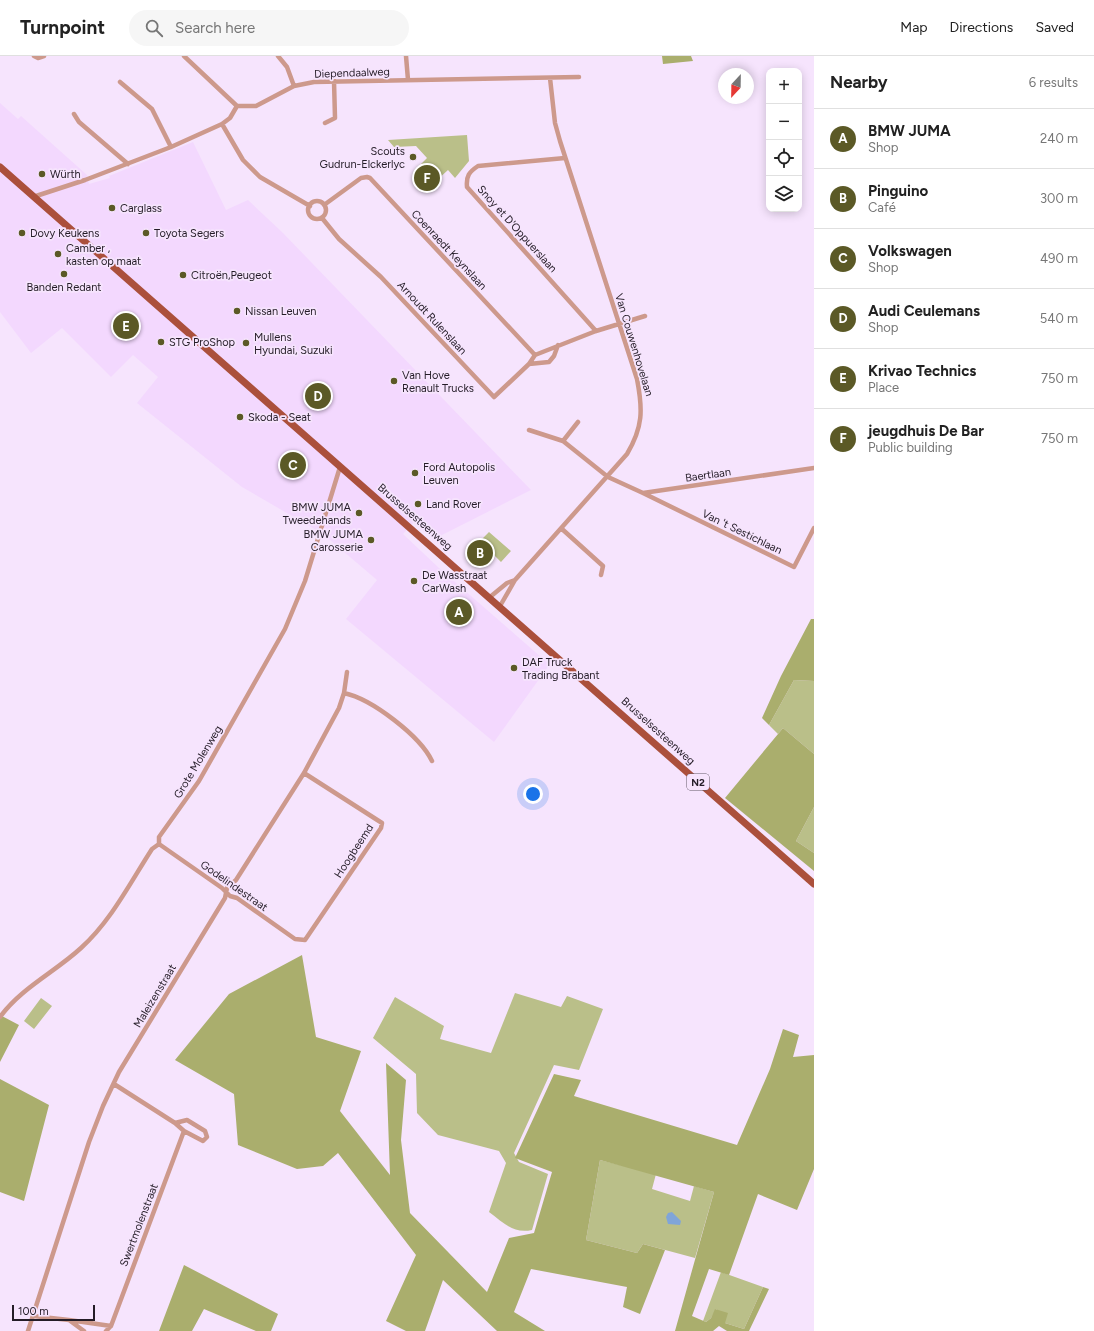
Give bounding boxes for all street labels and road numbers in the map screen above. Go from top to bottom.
street label: Diependaalweg [314,65,390,81]
street label: Snoy et D'Oppuerslaan [474,183,560,275]
street label: Coenraedt Keynslaan [409,207,489,293]
street label: Arnoudt Rulenslaan [395,279,469,357]
street label: Van Couwenhovelaan [612,292,656,398]
street label: Baertlaan [684,465,732,485]
street label: Brusselsesteenweg [375,481,455,553]
street label: Van 't Sestichlaan [700,507,784,557]
street label: Brusselsesteenweg [618,694,698,768]
street label: Grote Molenweg [171,723,225,801]
road number: N2 [687,774,709,790]
street label: Hoogbeemd [332,822,376,880]
street label: Godelindestraat [198,858,270,914]
street label: Maleizenstraat [131,962,179,1030]
street label: Swertmolenstraat [117,1182,161,1268]

